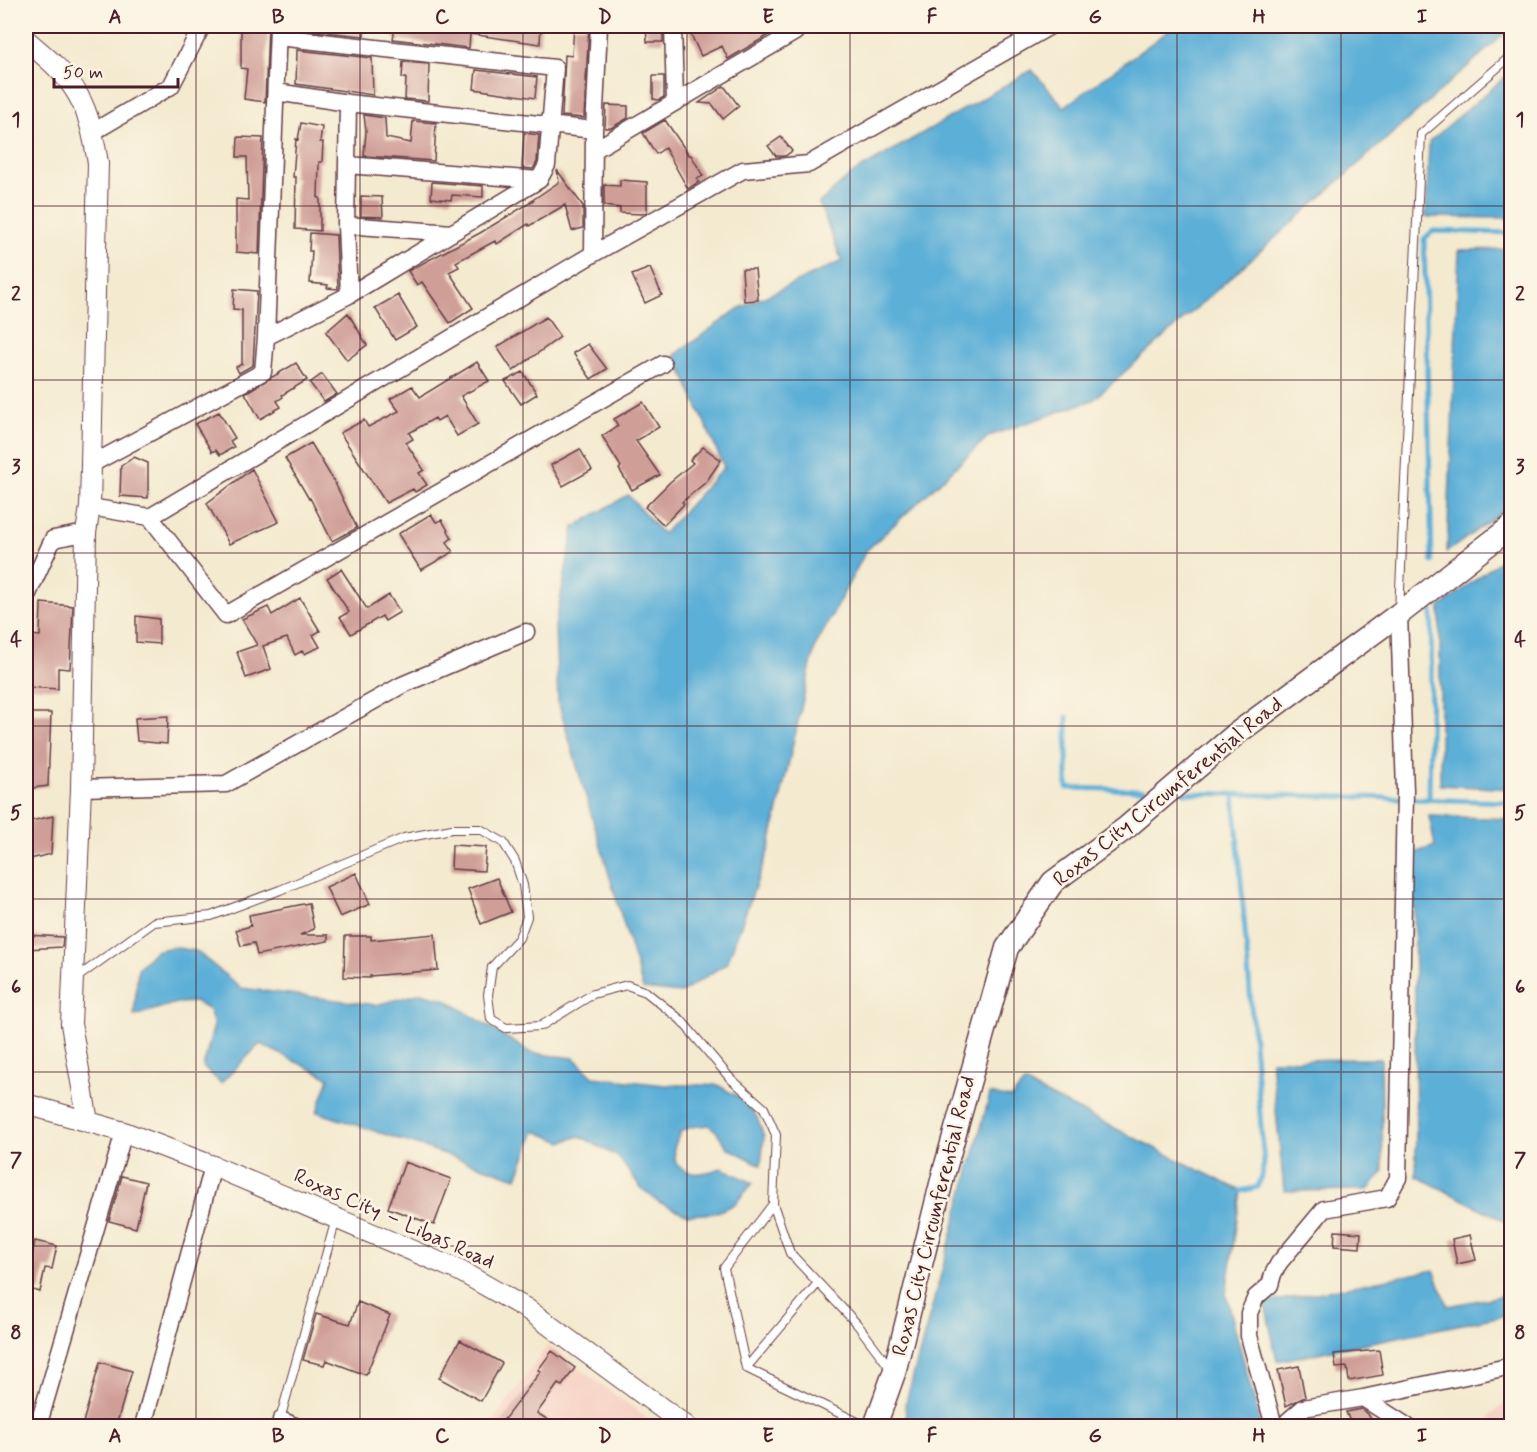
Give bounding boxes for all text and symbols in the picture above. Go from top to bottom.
text: A [108,4,122,31]
text: B [272,4,285,31]
text: C [435,4,450,31]
text: D [598,4,612,31]
text: E [762,4,774,31]
text: F [927,4,938,31]
text: G [1088,4,1102,31]
text: H [1252,4,1266,31]
text: I [1417,4,1427,31]
scale bar [54,51,178,89]
text: 50 m [63,61,103,85]
text: 1 [12,107,20,134]
text: 1 [1516,107,1524,134]
text: 2 [11,281,21,308]
text: 2 [1515,281,1525,308]
text: 3 [11,454,21,481]
text: 3 [1515,454,1525,481]
text: 4 [10,627,22,654]
text: 4 [1514,627,1526,654]
street label: Roxas City Circumferential Road [1047,691,1289,893]
text: 5 [10,800,22,827]
text: 5 [1514,800,1526,827]
text: 6 [11,974,21,1001]
text: 6 [1515,974,1525,1001]
street label: Roxas City Circumferential Road [886,1073,982,1359]
text: 7 [10,1147,22,1174]
text: 7 [1514,1147,1526,1174]
street label: Roxas City – Libas Road [289,1162,499,1276]
text: 8 [10,1320,22,1347]
text: 8 [1514,1320,1526,1347]
text: A [108,1423,122,1450]
text: B [272,1423,285,1450]
text: C [435,1423,450,1450]
text: D [598,1423,612,1450]
text: E [762,1423,774,1450]
text: F [927,1423,938,1450]
text: G [1088,1423,1102,1450]
text: H [1252,1423,1266,1450]
text: I [1417,1423,1427,1450]

